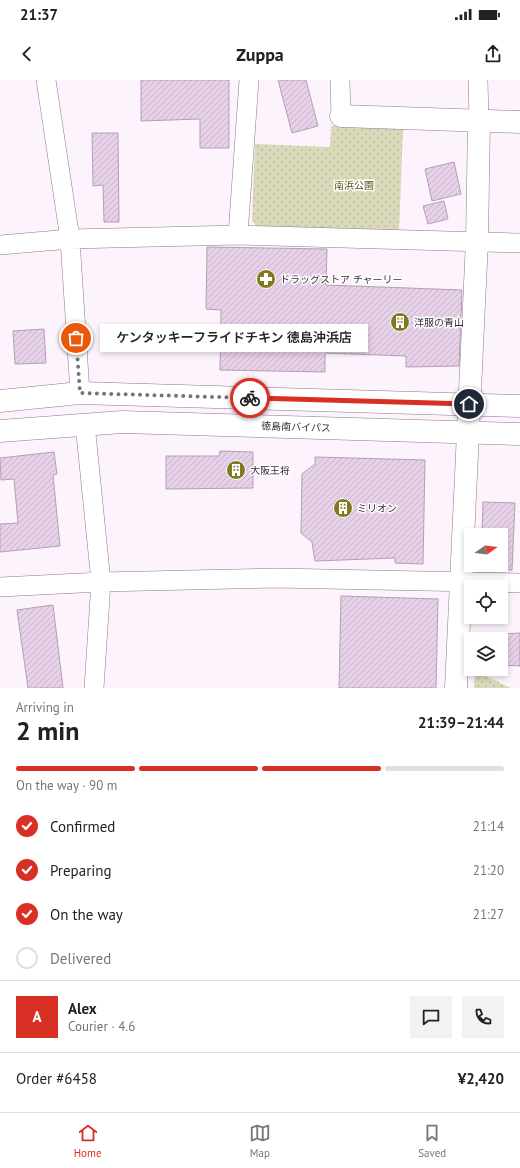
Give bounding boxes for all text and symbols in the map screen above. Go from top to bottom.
text: 21:37 [20,5,58,24]
icon: back [16,43,38,65]
text: Zuppa [236,43,284,66]
icon: share [482,43,504,65]
park label: 南浜公園 [334,179,374,192]
pharmacy icon: ドラッグストア チャーリー [255,268,277,290]
place label: ドラッグストア チャーリー [280,273,403,286]
building icon: 洋服の青山 [389,311,411,333]
place label: 洋服の青山 [414,316,464,329]
pin [59,321,93,355]
callout: ケンタッキーフライドチキン 徳島沖浜店 [100,324,368,352]
icon: bag [65,327,87,349]
text: ケンタッキーフライドチキン 徳島沖浜店 [116,329,352,346]
courier [230,378,270,418]
icon: bike [239,387,261,409]
pin [452,387,486,421]
icon: home [458,393,480,415]
street label: 徳島南バイパス [261,419,331,435]
building icon: 大阪王将 [225,459,247,481]
place label: 大阪王将 [250,464,290,477]
building icon: ミリオン [332,497,354,519]
place label: ミリオン [357,502,397,515]
north arrow [464,528,508,572]
map controls [464,528,508,676]
button: locate [464,580,508,624]
button: layers [464,632,508,676]
text: Arriving in [16,699,74,716]
text: 21:39–21:44 [418,713,504,732]
text: 2 min [16,714,79,747]
text: On the way · 90 m [16,777,117,794]
icon: check [16,815,38,837]
text: Confirmed [50,817,115,836]
text: 21:14 [473,818,504,835]
icon: check [16,859,38,881]
text: Preparing [50,861,112,880]
text: 21:20 [473,862,504,879]
icon: check [16,903,38,925]
text: On the way [50,905,123,924]
text: 21:27 [473,906,504,923]
text: Delivered [50,949,111,968]
button: chat [410,996,452,1038]
button: phone [462,996,504,1038]
text: Alex [68,999,97,1018]
text: A [32,1007,42,1026]
text: Courier · 4.6 [68,1018,135,1035]
text: Order #6458 [16,1069,97,1088]
text: ¥2,420 [458,1069,504,1088]
tab: Home [74,1122,102,1160]
tab: Map [249,1122,271,1160]
tab: Saved [418,1122,446,1160]

